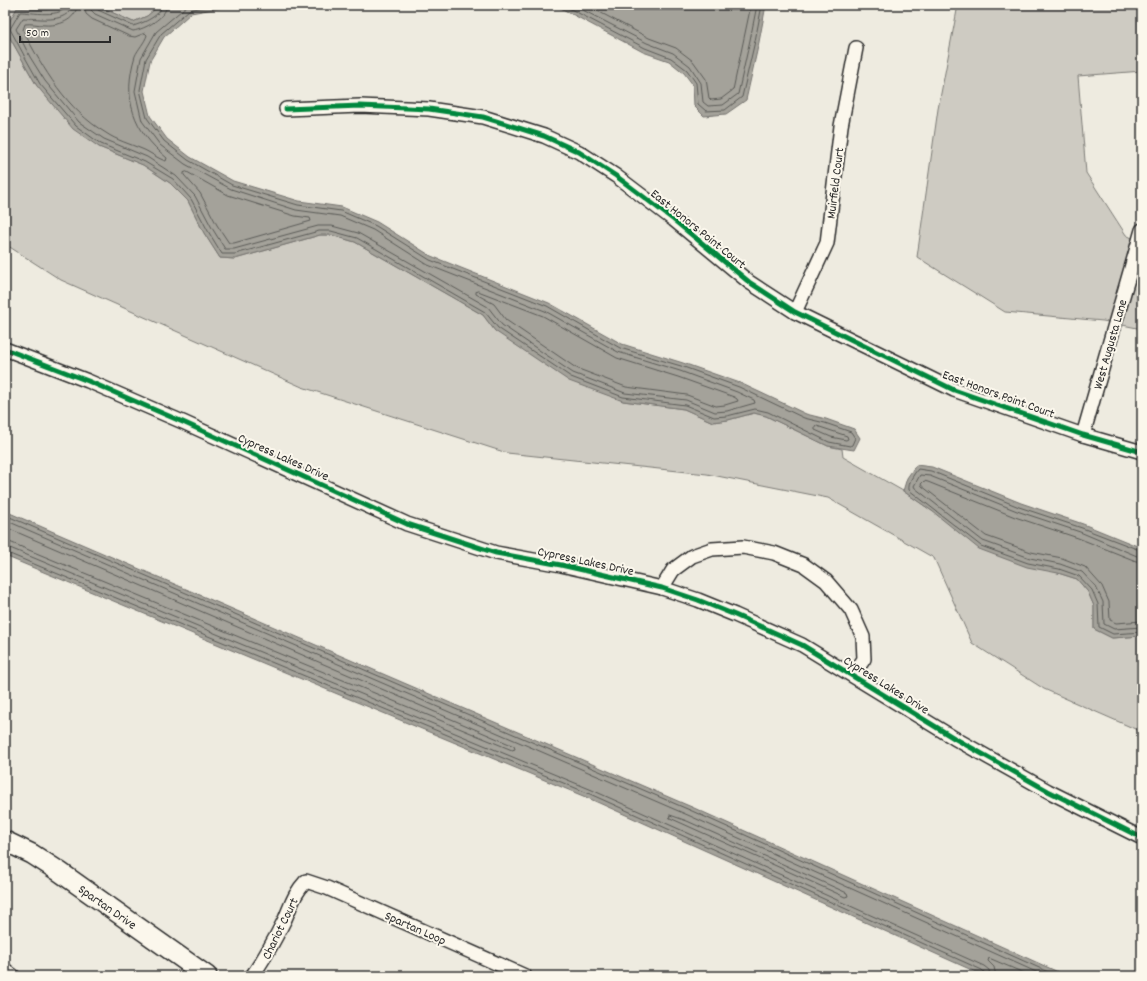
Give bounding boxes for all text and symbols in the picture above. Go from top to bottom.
scale bar [20,18,110,44]
text: 50 m [26,25,49,42]
street label: Muirfield Court [823,146,850,220]
street label: East Honors Point Court [646,185,749,275]
street label: West Augusta Lane [1089,297,1133,392]
street label: East Honors Point Court [939,366,1057,425]
street label: Cypress Lakes Drive [234,430,332,487]
street label: Cypress Lakes Drive [536,543,636,582]
street label: Cypress Lakes Drive [839,652,933,720]
street label: Spartan Drive [73,881,140,935]
street label: Chariot Court [258,895,304,963]
street label: Spartan Loop [381,907,449,951]

